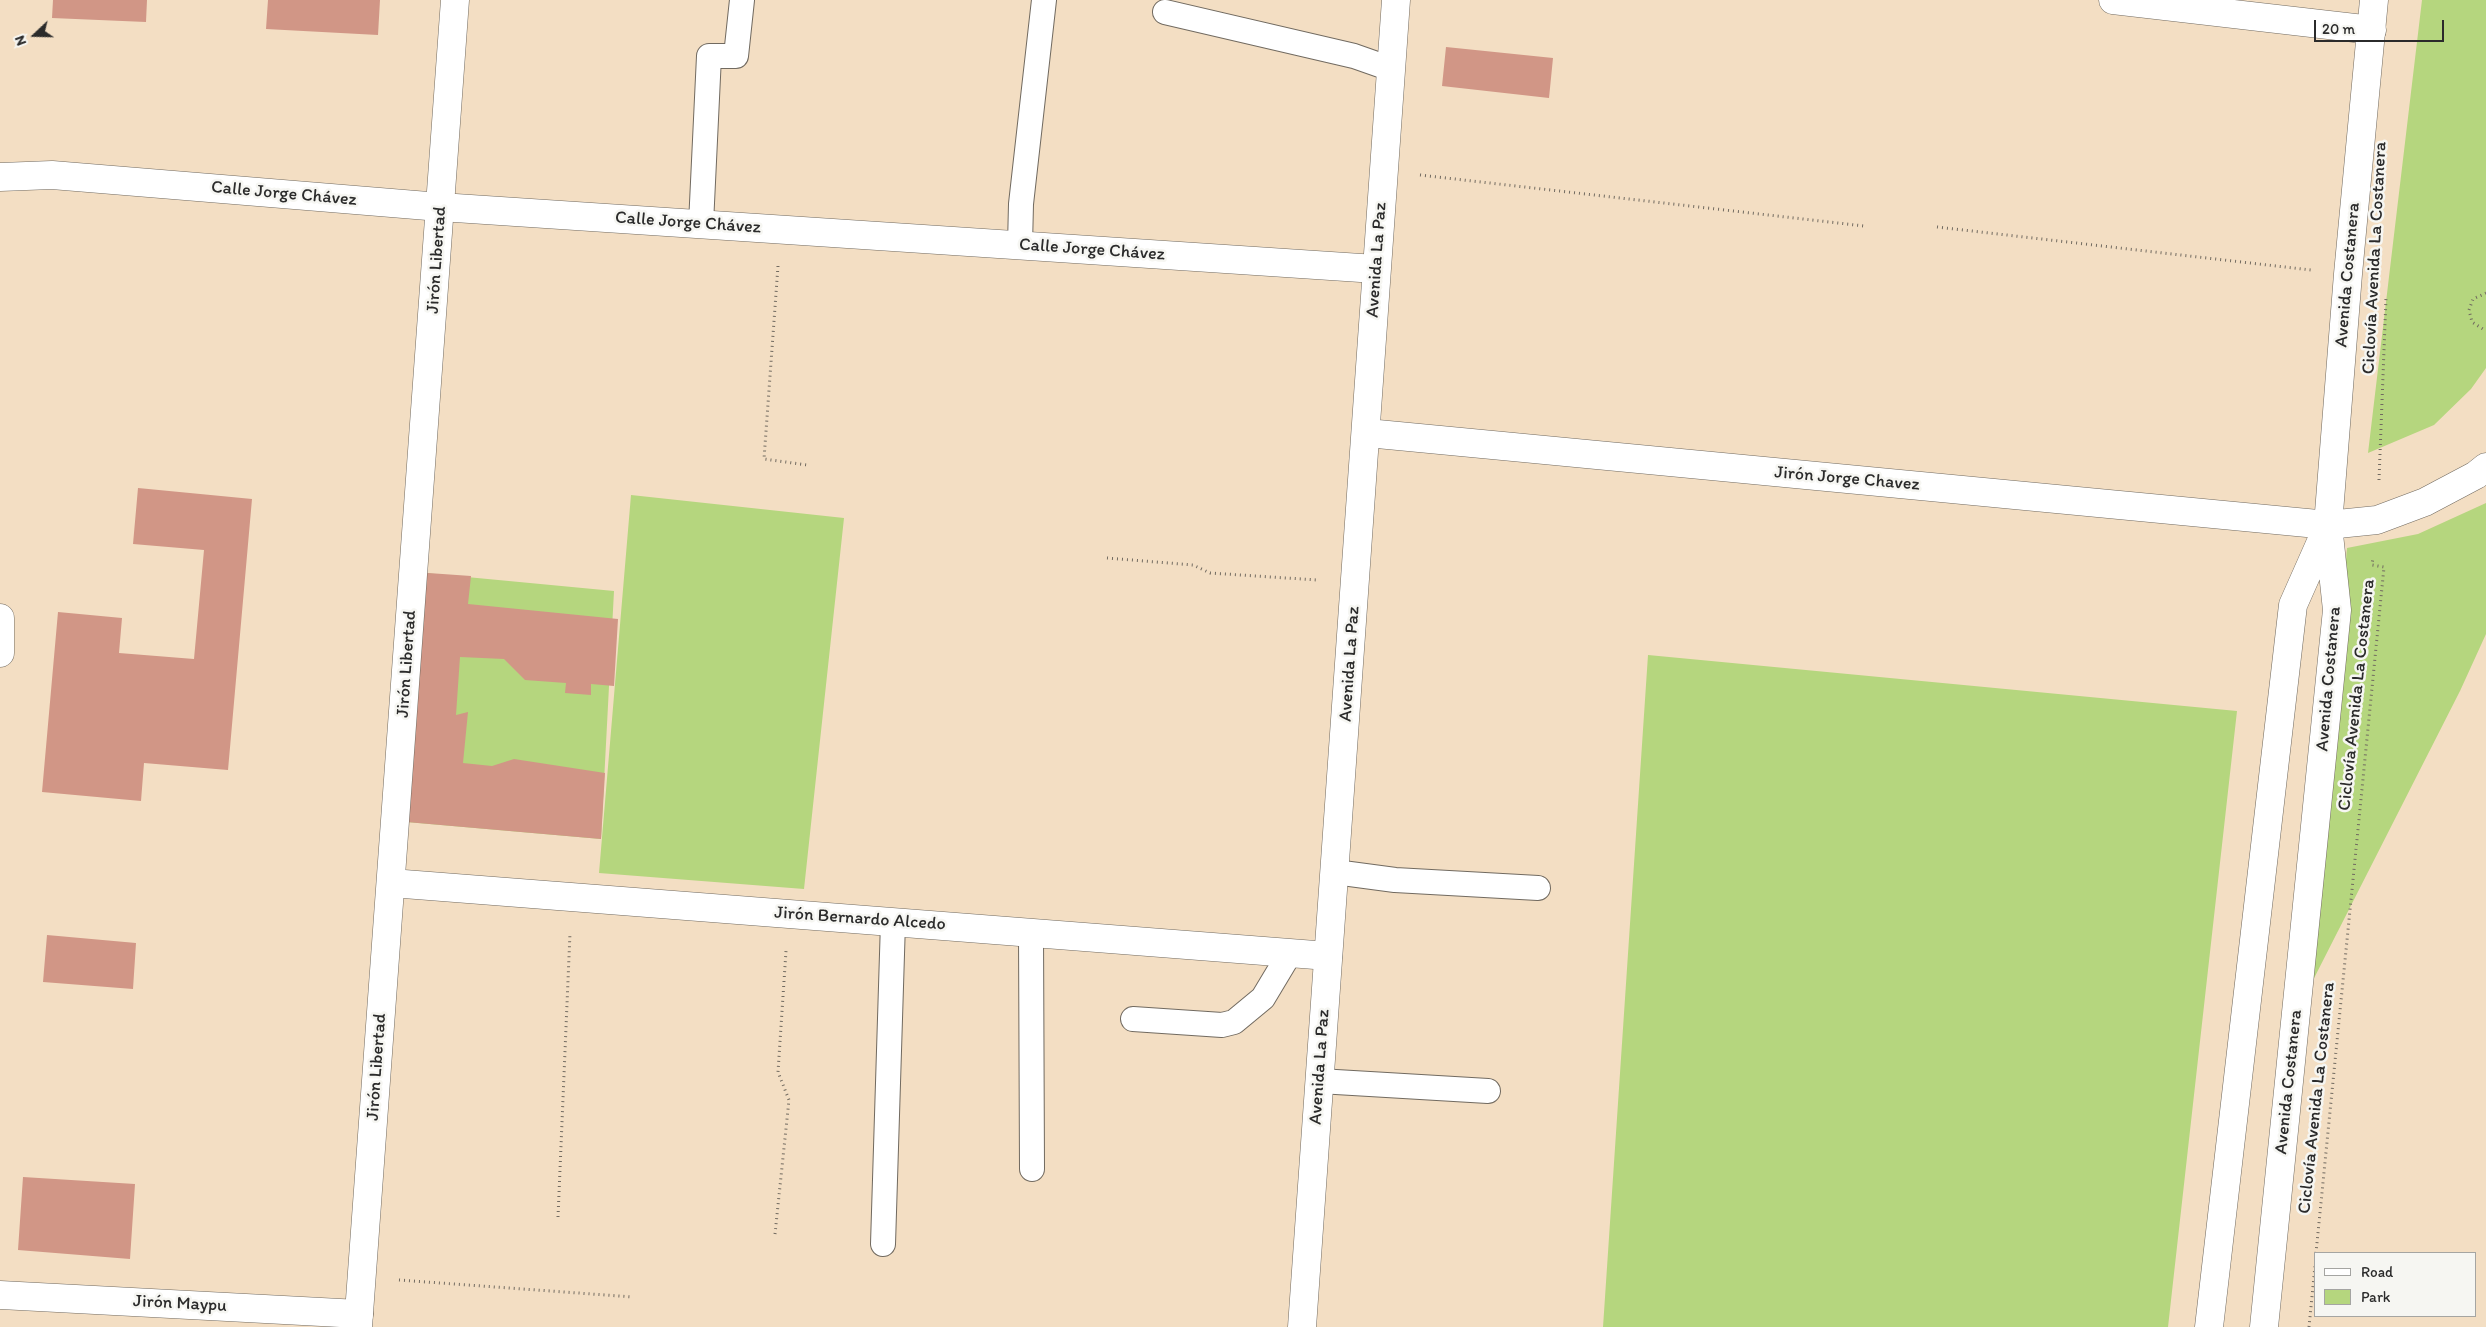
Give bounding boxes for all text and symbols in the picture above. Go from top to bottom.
north arrow [10,10,60,60]
scale bar [2316,10,2446,42]
text: 20 m [2322,20,2355,38]
text: N [11,33,30,48]
street label: Ciclovía Avenida La Costanera [2358,141,2392,375]
street label: Calle Jorge Chávez [210,177,358,211]
street label: Avenida La Paz [1362,202,1392,318]
street label: Avenida Costanera [2331,202,2365,348]
street label: Jirón Libertad [422,205,452,315]
street label: Calle Jorge Chávez [614,207,762,239]
street label: Calle Jorge Chávez [1018,234,1166,266]
street label: Jirón Jorge Chavez [1773,462,1921,496]
street label: Ciclovía Avenida La Costanera [2334,578,2380,812]
street label: Avenida La Paz [1335,606,1365,722]
street label: Avenida Costanera [2312,606,2346,752]
street label: Jirón Libertad [392,609,422,719]
street label: Jirón Bernardo Alcedo [774,902,946,936]
street label: Ciclovía Avenida La Costanera [2294,981,2340,1215]
street label: Avenida La Paz [1305,1009,1335,1125]
street label: Avenida Costanera [2271,1009,2307,1155]
street label: Jirón Libertad [362,1012,392,1122]
legend [2314,1252,2476,1317]
text: Road [2361,1263,2393,1281]
text: Park [2361,1288,2391,1306]
street label: Jirón Maypu [133,1291,227,1317]

